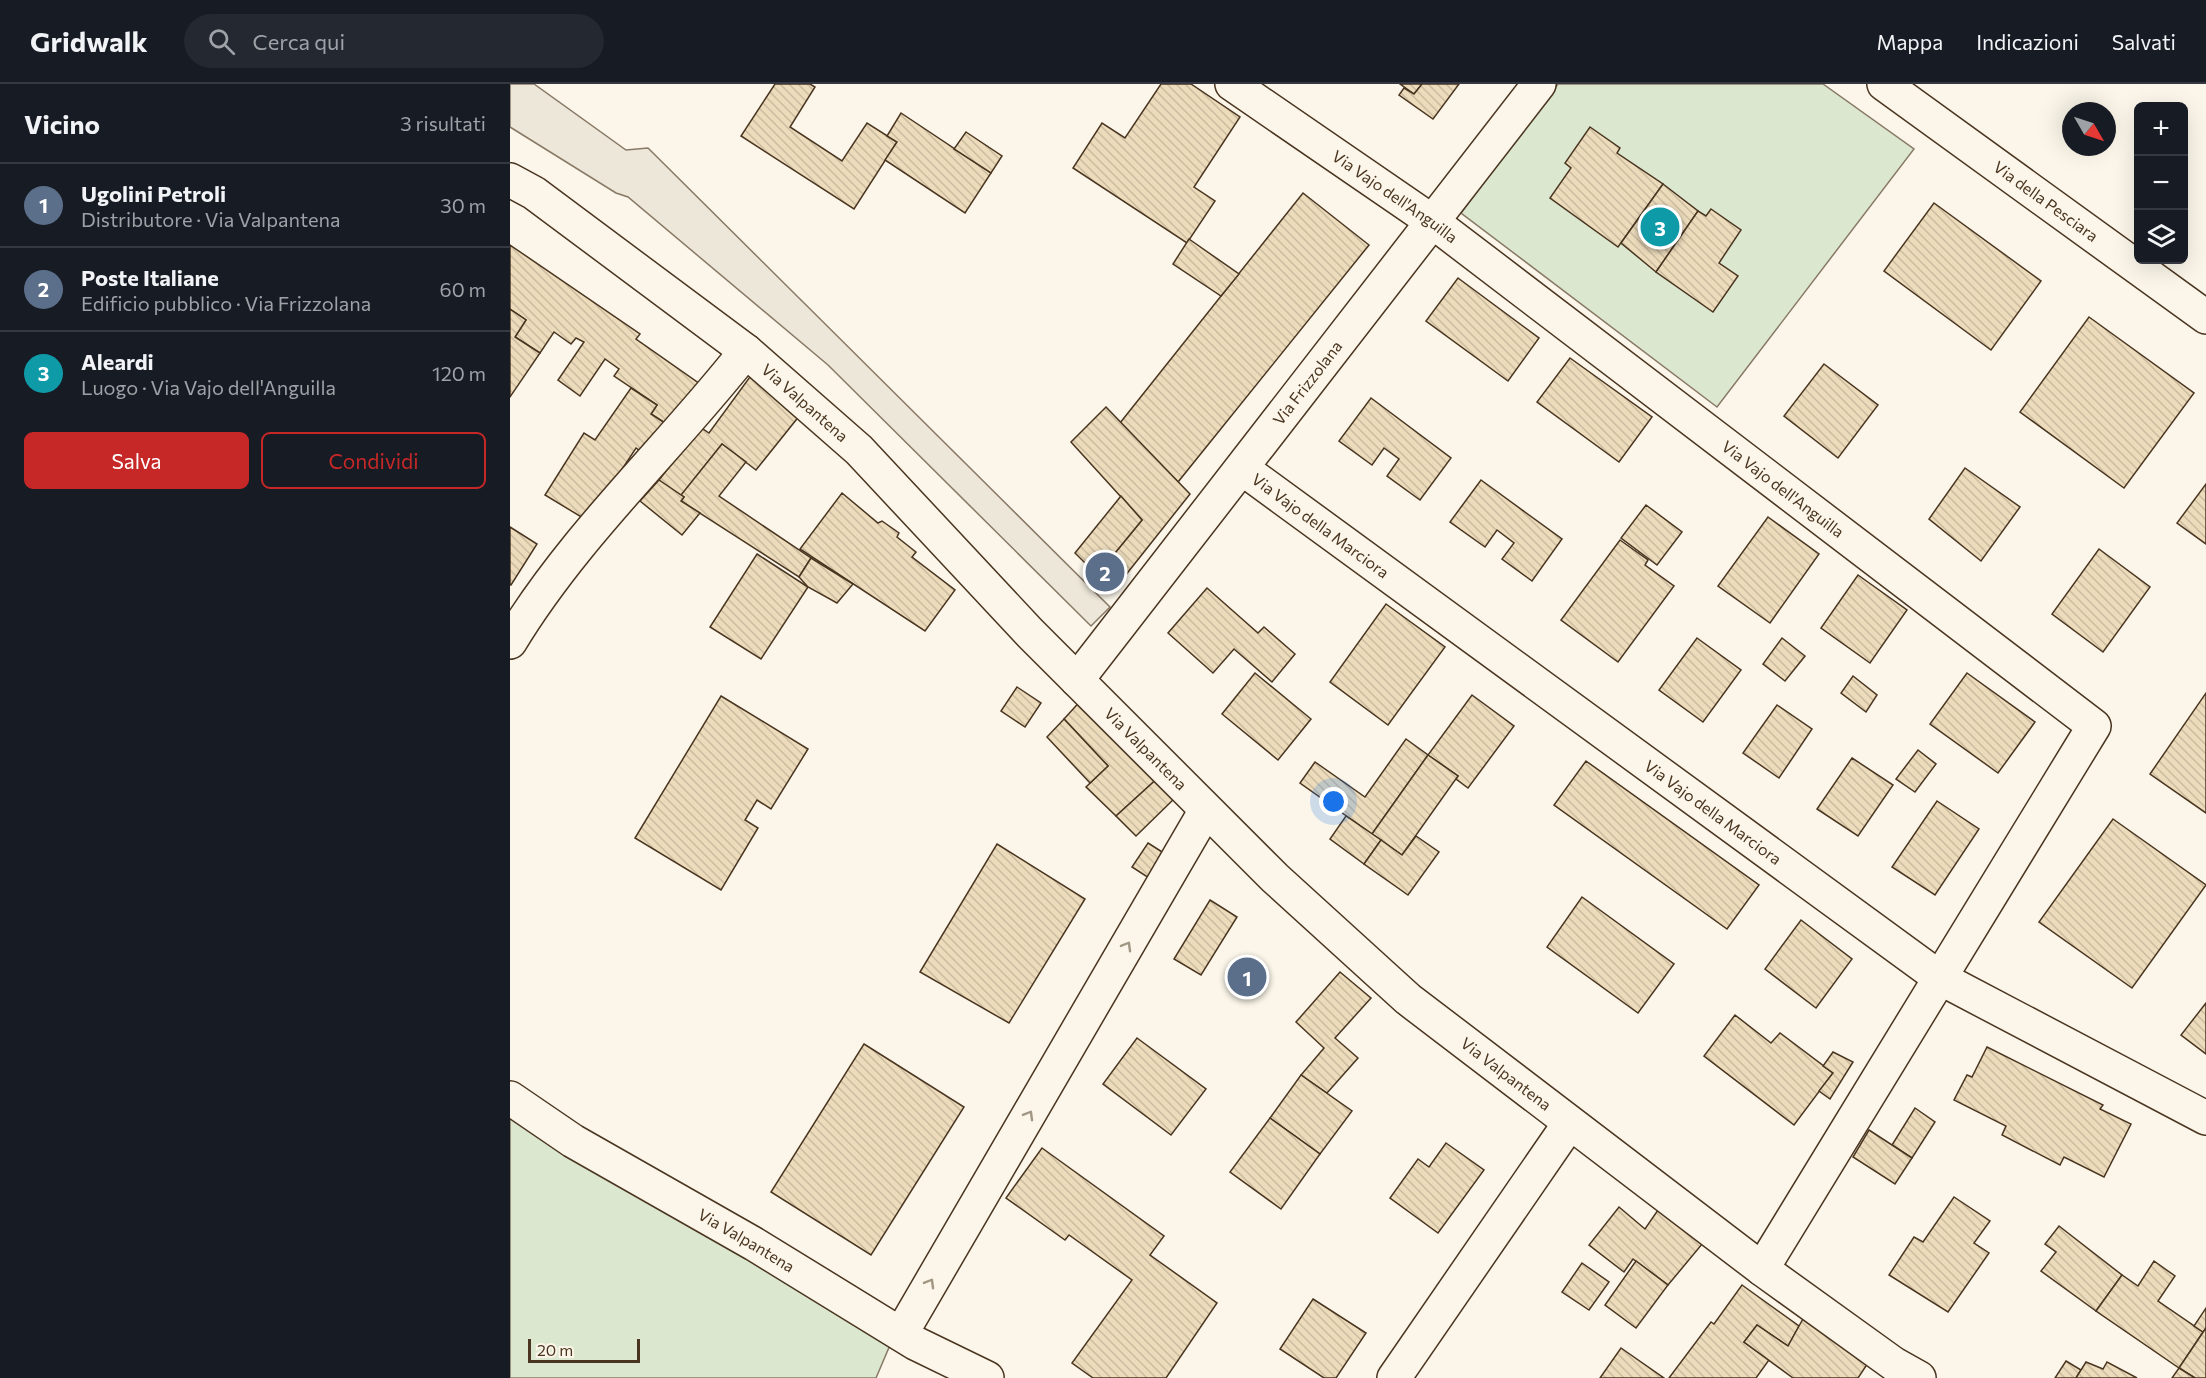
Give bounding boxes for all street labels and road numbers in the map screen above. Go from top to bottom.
street label: Via Vajo dell'Anguilla [1329,146,1462,246]
street label: Via della Pesciara [1990,157,2102,245]
street label: Via Frizzolana [1268,337,1346,428]
street label: Via Valpantena [758,359,852,445]
street label: Via Vajo dell'Anguilla [1719,436,1848,541]
street label: Via Vajo della Marciora [1249,469,1393,582]
street label: Via Valpantena [1101,703,1191,793]
street label: Via Vajo della Marciora [1641,756,1786,868]
street label: Via Valpantena [1457,1033,1555,1114]
street label: Via Valpantena [695,1204,798,1276]

